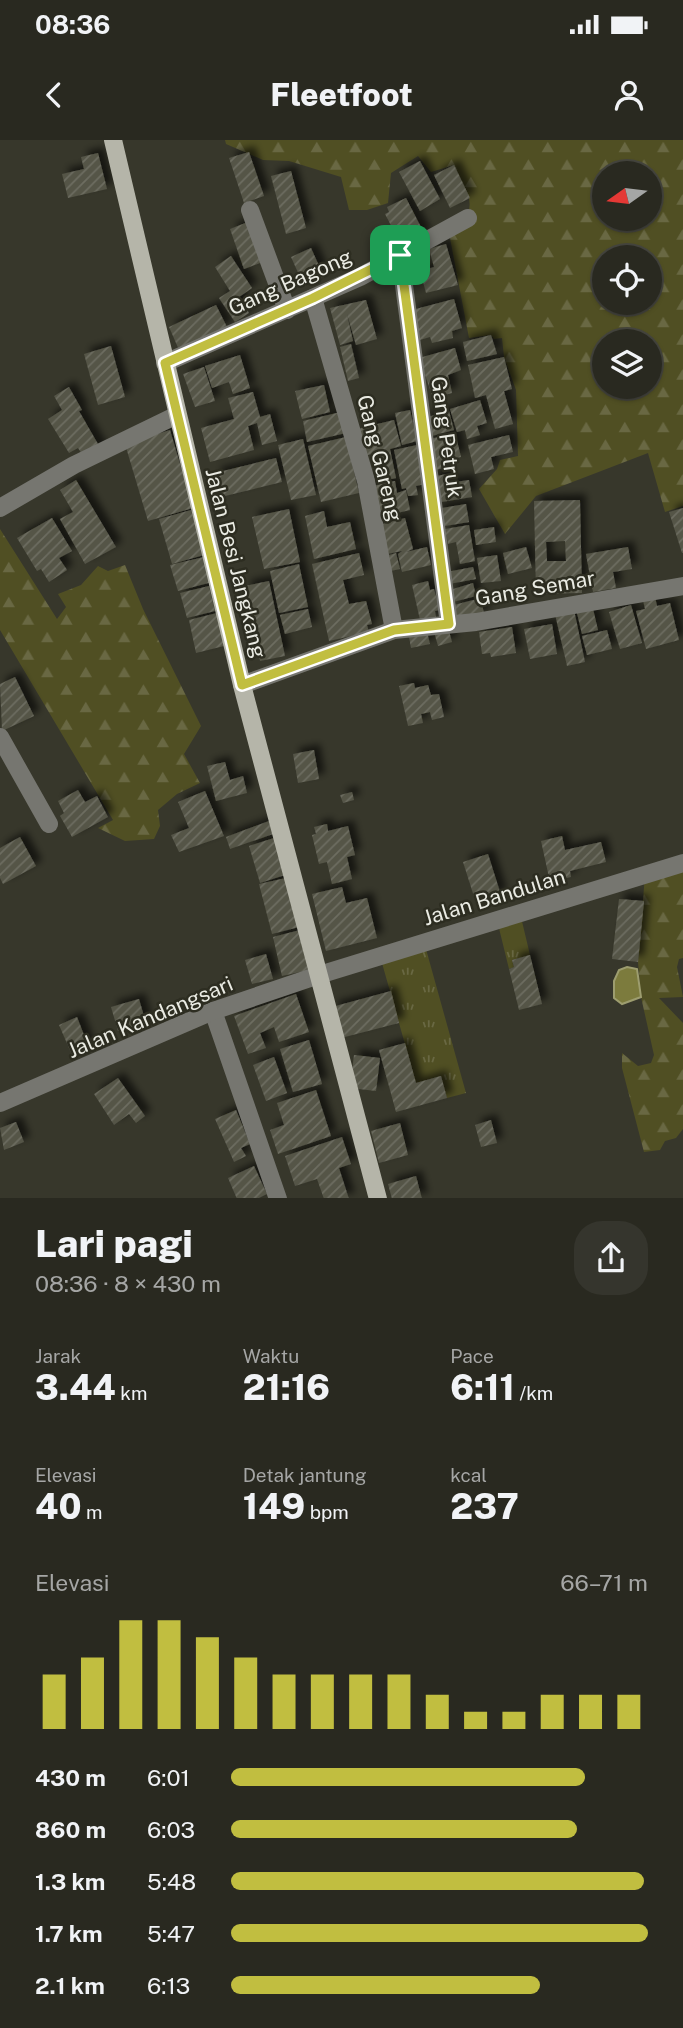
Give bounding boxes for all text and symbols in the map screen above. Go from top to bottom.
text: 08:36 [35,9,111,40]
icon: back [35,76,73,114]
text: Fleetfoot [270,76,413,113]
icon: person [610,76,648,114]
north arrow [592,161,662,231]
map controls [592,161,662,399]
pin [370,225,430,285]
icon: arrive [381,236,419,274]
street label: Gang Bagong [224,244,356,320]
button: locate [592,245,662,315]
button: layers [592,329,662,399]
street label: Gang Petruk [426,375,468,500]
street label: Gang Gareng [352,392,408,524]
street label: Jalan Besi Jangkang [200,465,272,661]
street label: Gang Semar [473,565,597,611]
street label: Jalan Bandulan [420,863,568,931]
street label: Jalan Kandangsari [63,971,237,1063]
text: Lari pagi [35,1221,193,1266]
button: share [574,1221,648,1295]
text: 08:36 · 8 × 430 m [35,1270,221,1297]
text: Jarak [35,1345,81,1367]
text: Waktu [243,1345,299,1367]
text: Pace [450,1345,494,1367]
text: 3.44 [35,1367,116,1408]
text: 21:16 [243,1367,330,1408]
text: 6:11 [450,1367,515,1408]
text: km [116,1382,147,1404]
text: /km [515,1382,553,1404]
text: Elevasi [35,1464,96,1486]
text: Detak jantung [243,1464,367,1486]
text: kcal [450,1464,487,1486]
text: 40 [35,1486,82,1527]
text: 149 [243,1486,305,1527]
text: 237 [450,1486,519,1527]
text: m [82,1501,103,1523]
text: bpm [305,1501,349,1523]
text: Elevasi [35,1569,109,1596]
text: 66–71 m [560,1569,648,1596]
text: 430 m [35,1764,106,1791]
text: 6:01 [147,1764,190,1791]
text: 860 m [35,1816,106,1843]
text: 6:03 [147,1816,195,1843]
text: 1.3 km [35,1868,105,1895]
text: 5:48 [147,1868,196,1895]
text: 1.7 km [35,1920,103,1947]
text: 5:47 [147,1920,195,1947]
text: 2.1 km [35,1972,105,1999]
text: 6:13 [147,1972,190,1999]

